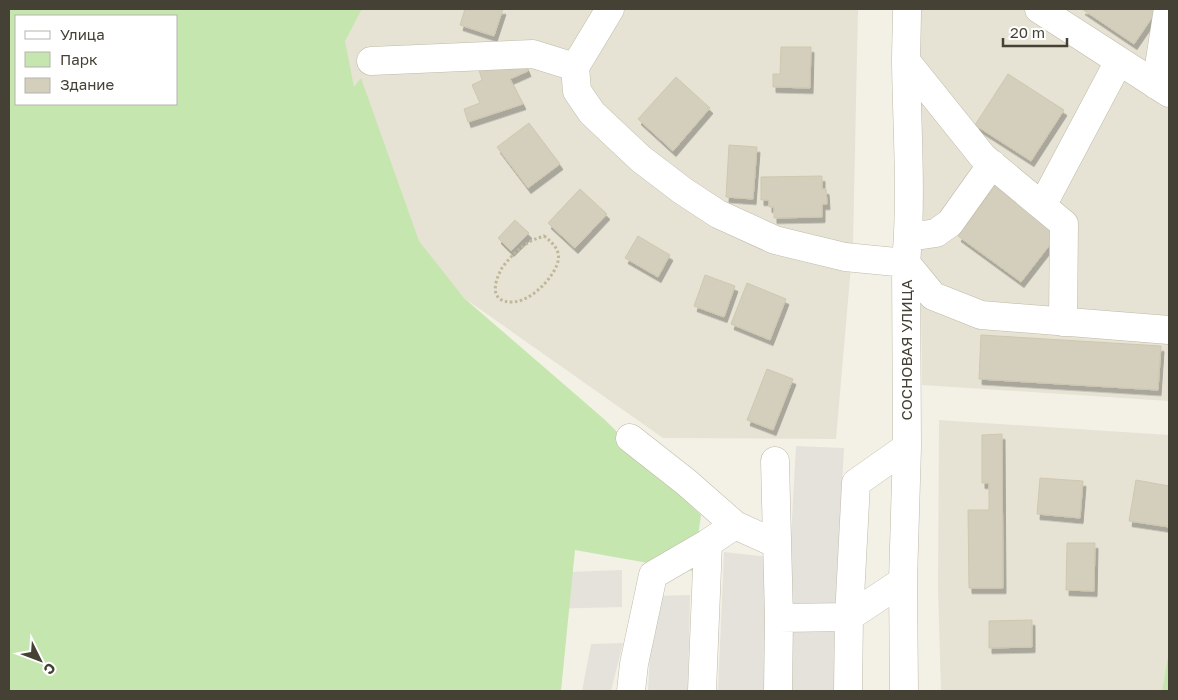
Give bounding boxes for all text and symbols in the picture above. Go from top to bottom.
legend [15,15,178,105]
scale bar [1003,15,1067,47]
text: 20 m [1010,23,1045,41]
text: Улица [60,25,105,43]
text: Парк [60,50,98,68]
text: Здание [60,75,114,93]
street label: СОСНОВАЯ УЛИЦА [897,279,915,421]
north arrow [15,635,65,685]
text: С [40,660,60,678]

